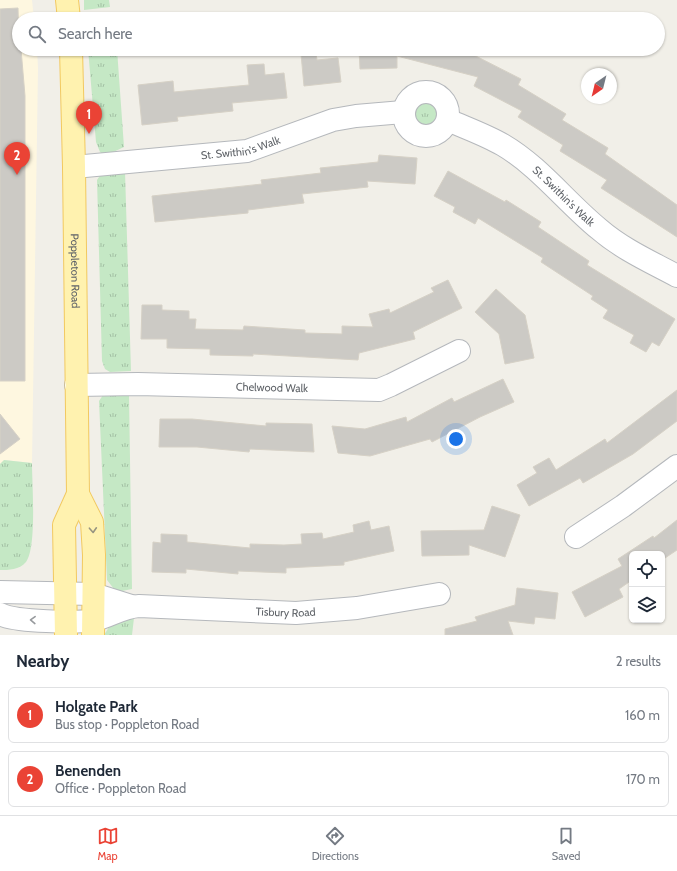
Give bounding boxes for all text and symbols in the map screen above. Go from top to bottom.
search box [12,12,665,56]
icon: search [26,23,48,45]
text: Search here [58,25,133,43]
north arrow [581,68,617,104]
pin: 1 [76,101,102,134]
street label: St. Swithin's Walk [200,133,282,162]
pin: 2 [4,142,30,175]
street label: St. Swithin's Walk [530,163,598,229]
street label: Poppleton Road [68,233,83,309]
street label: Chelwood Walk [236,379,308,395]
your location [446,429,466,449]
one-way arrow [88,527,97,533]
map controls [629,551,665,623]
button: locate [629,551,665,587]
button: layers [629,587,665,623]
street label: Tisbury Road [255,604,316,620]
one-way arrow [30,615,36,624]
text: Nearby [16,651,69,671]
text: 2 results [616,653,661,669]
text: Holgate Park [55,698,138,716]
text: 1 [28,707,32,723]
text: 160 m [625,707,660,723]
text: Bus stop · Poppleton Road [55,716,199,732]
text: Benenden [55,762,121,780]
text: 2 [27,771,33,787]
text: 170 m [626,771,660,787]
text: Office · Poppleton Road [55,780,186,796]
tab: Map [97,825,119,863]
tab: Directions [312,825,359,863]
tab: Saved [552,825,580,863]

